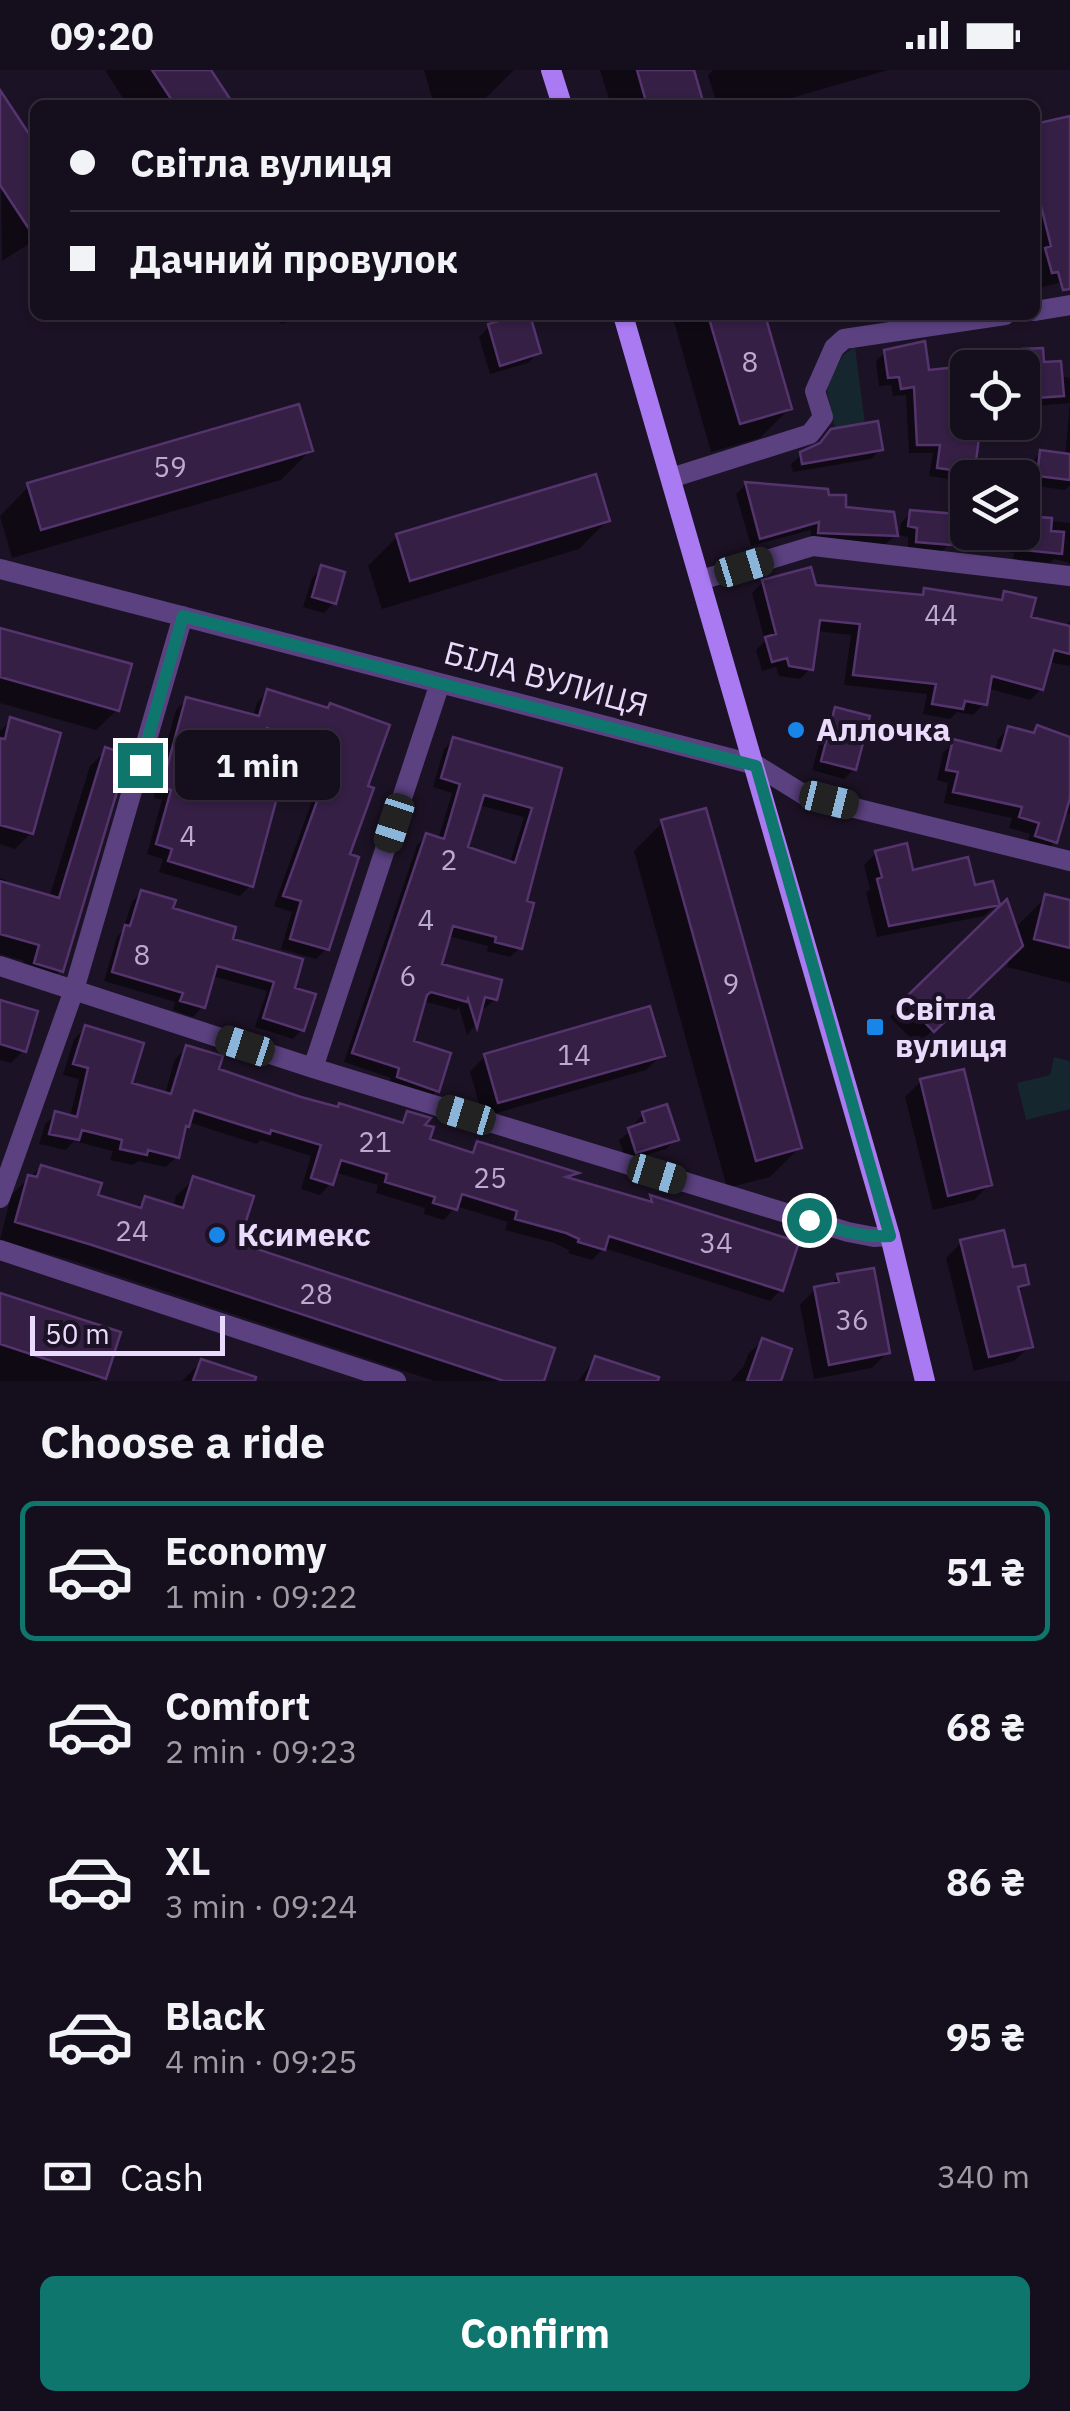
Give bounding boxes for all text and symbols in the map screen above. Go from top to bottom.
text: 09:20 [50,11,154,60]
text: Світла вулиця [130,138,393,187]
text: Дачний провулок [130,234,458,283]
house number: 8 [742,343,758,380]
map controls [950,350,1040,550]
button: locate [950,350,1040,440]
house number: 59 [153,448,187,485]
button: layers [950,460,1040,550]
car [711,544,777,590]
house number: 44 [924,596,958,633]
street label: БІЛА ВУЛИЦЯ [440,631,653,725]
place label: Аллочка [816,708,951,750]
marker: Аллочка [785,719,807,741]
callout: 1 min [175,730,340,800]
route end [118,743,163,788]
text: 1 min [216,744,299,786]
car [796,778,862,822]
car [370,790,418,856]
house number: 4 [180,817,196,854]
house number: 2 [441,841,457,878]
house number: 4 [418,901,434,938]
house number: 8 [134,936,150,973]
house number: 6 [400,957,416,994]
house number: 9 [723,965,739,1002]
place label: Світла вулиця [895,987,1008,1066]
marker: Світла вулиця [864,1016,886,1038]
car [212,1022,278,1070]
house number: 14 [557,1036,591,1073]
car [433,1092,499,1138]
house number: 21 [358,1123,392,1160]
car [624,1151,690,1197]
house number: 25 [473,1159,507,1196]
route start [787,1198,832,1243]
house number: 24 [115,1212,149,1249]
place label: Ксимекс [237,1213,371,1255]
marker: Ксимекс [206,1224,228,1246]
house number: 34 [699,1224,733,1261]
house number: 28 [299,1275,333,1312]
house number: 36 [835,1301,869,1338]
scale bar [30,1311,225,1356]
text: 50 m [45,1315,110,1352]
text: Choose a ride [40,1412,325,1470]
icon: car [45,1526,135,1616]
text: Economy [165,1526,327,1575]
text: 51 ₴ [946,1547,1025,1596]
text: 1 min · 09:22 [165,1575,358,1617]
icon: car [45,1681,135,1771]
text: Comfort [165,1681,310,1730]
text: 68 ₴ [946,1702,1025,1751]
text: 2 min · 09:23 [165,1730,358,1772]
icon: car [45,1836,135,1926]
text: XL [165,1836,211,1885]
text: 86 ₴ [946,1857,1025,1906]
text: 3 min · 09:24 [165,1885,358,1927]
icon: car [45,1991,135,2081]
text: Black [165,1991,265,2040]
text: 95 ₴ [946,2012,1025,2061]
text: 4 min · 09:25 [165,2040,358,2082]
icon: cash [40,2149,95,2204]
text: Cash [120,2152,204,2201]
text: 340 m [937,2155,1030,2197]
button: Confirm [40,2276,1030,2391]

